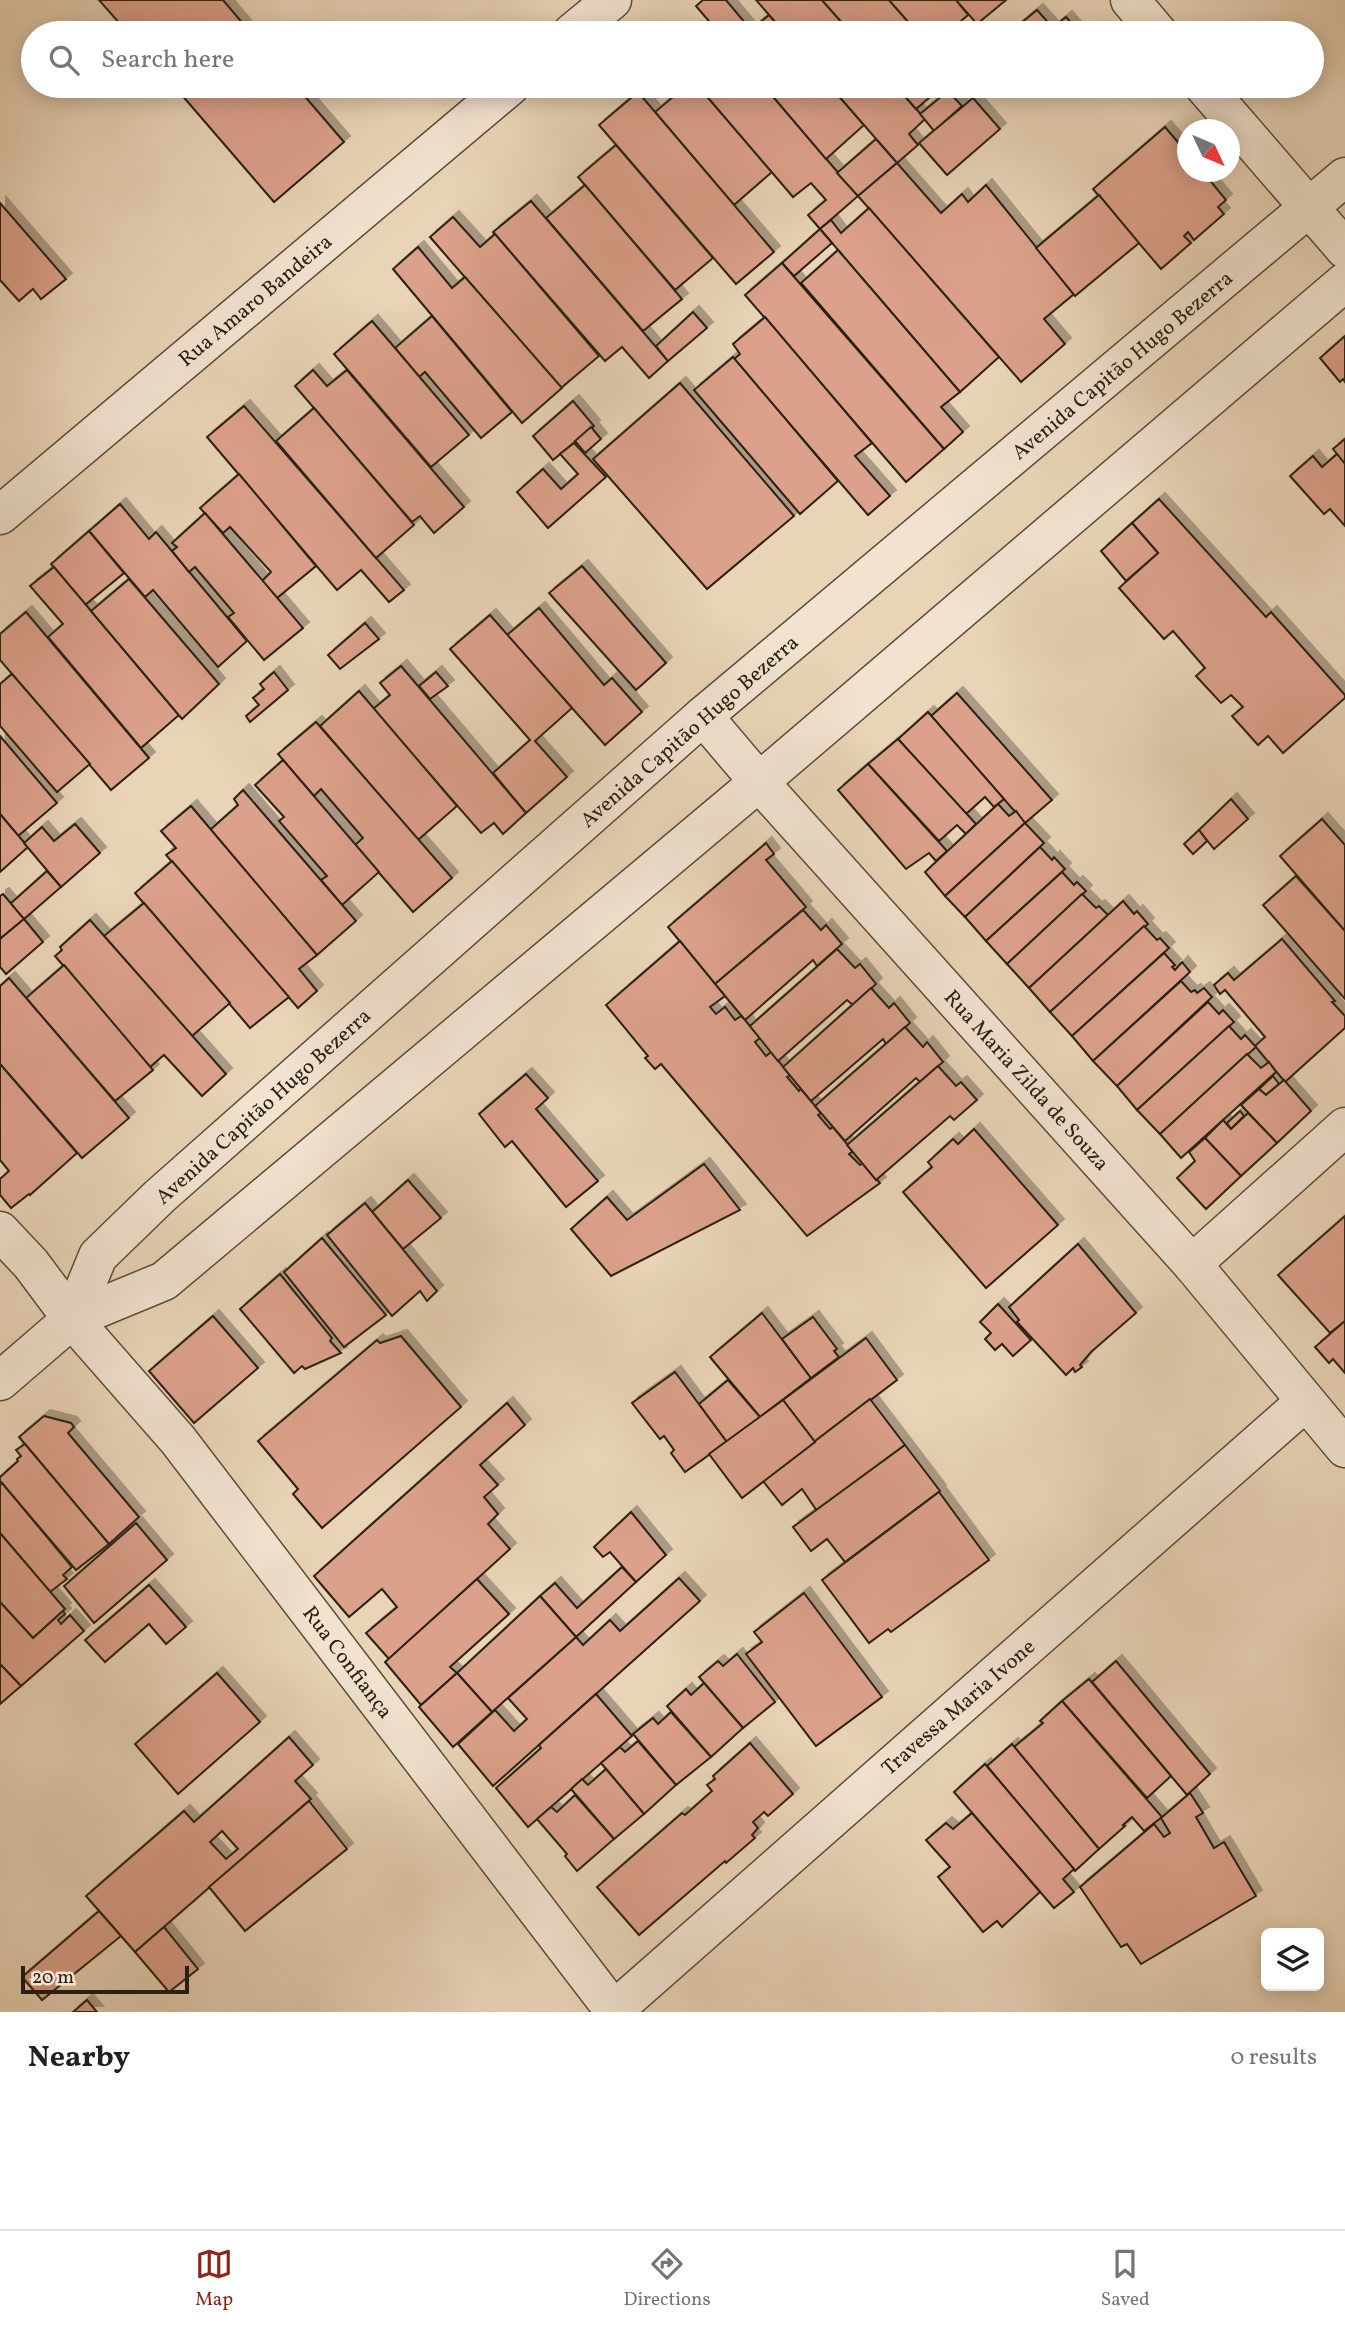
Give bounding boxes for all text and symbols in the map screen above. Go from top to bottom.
search box [21,21,1324,98]
icon: search [45,41,83,79]
text: Search here [101,42,234,78]
north arrow [1177,119,1240,182]
street label: Rua Amaro Bandeira [173,228,339,374]
street label: Avenida Capitão Hugo Bezerra [1006,265,1240,467]
street label: Avenida Capitão Hugo Bezerra [575,629,805,835]
street label: Rua Maria Zilda de Souza [937,984,1115,1178]
street label: Avenida Capitão Hugo Bezerra [150,1002,378,1212]
street label: Rua Confiança [295,1601,399,1725]
street label: Travessa Maria Ivone [876,1633,1042,1783]
map controls [1261,1928,1324,1991]
button: layers [1261,1928,1324,1991]
scale bar [21,1963,189,1995]
text: 20 m [32,1965,74,1991]
text: Nearby [28,2037,130,2079]
text: 0 results [1230,2042,1317,2074]
tab: Map [195,2245,233,2313]
tab: Directions [624,2245,711,2313]
tab: Saved [1101,2245,1150,2313]

